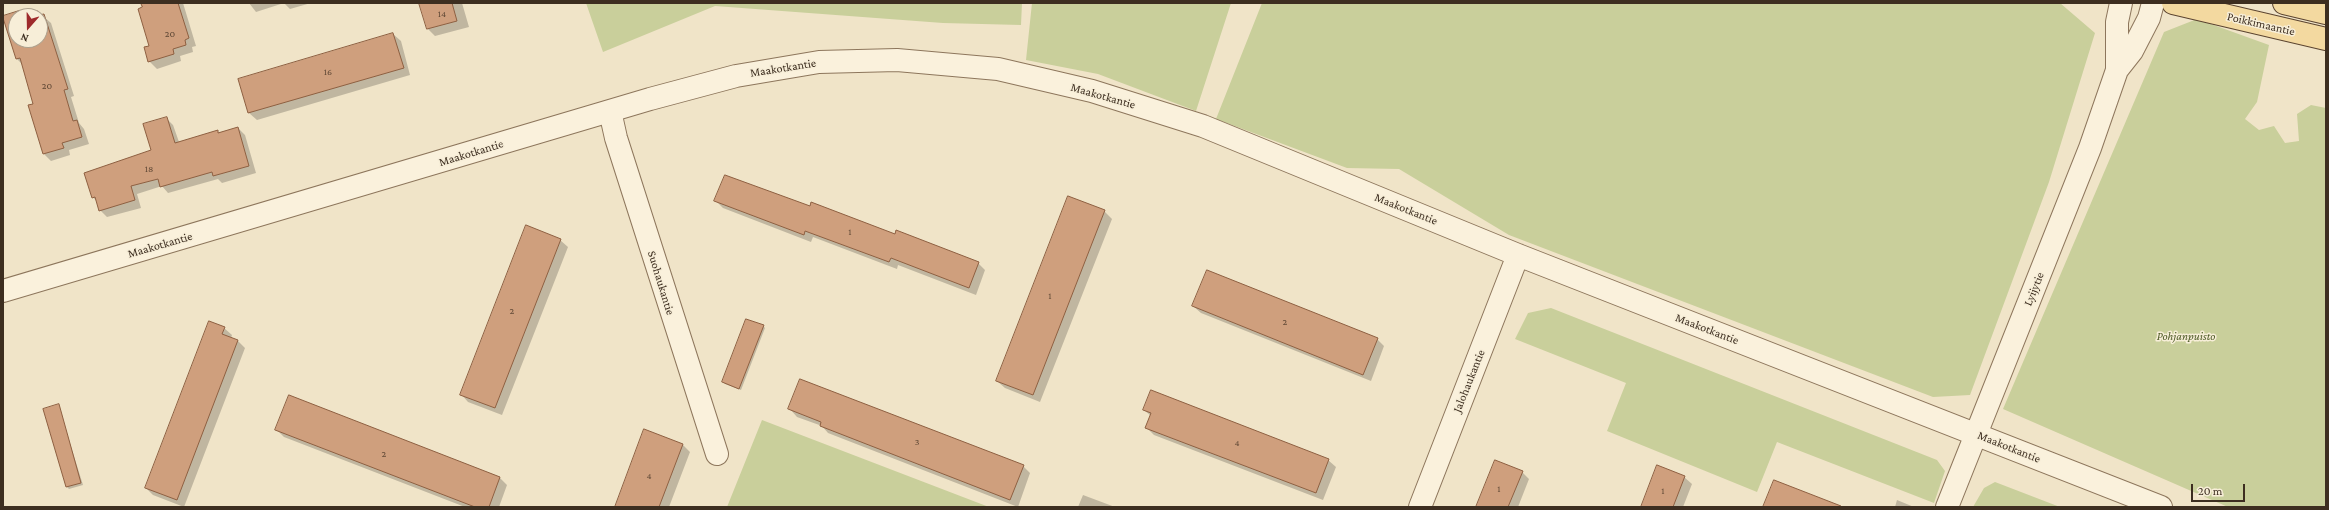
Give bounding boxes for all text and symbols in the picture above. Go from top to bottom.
north arrow [8,8,48,48]
house number: 14 [438,8,446,20]
street label: Poikkimaantie [2226,9,2296,39]
house number: 20 [165,28,175,40]
text: N [19,31,30,45]
street label: Maakotkantie [749,56,817,80]
house number: 16 [324,66,332,78]
house number: 20 [42,80,52,92]
street label: Maakotkantie [1069,80,1137,112]
street label: Maakotkantie [437,136,505,170]
house number: 18 [145,163,153,175]
street label: Maakotkantie [1372,190,1440,228]
house number: 1 [848,226,852,238]
street label: Maakotkantie [126,229,194,261]
street label: Suohaukantie [644,249,678,317]
street label: Lyijytie [2021,270,2047,308]
house number: 1 [1048,290,1052,302]
house number: 2 [510,305,514,317]
street label: Maakotkantie [1673,310,1741,348]
house number: 2 [1283,316,1287,328]
park label: Pohjanpuisto [2157,329,2215,343]
street label: Jalohaukantie [1450,347,1488,415]
street label: Maakotkantie [1975,428,2043,466]
house number: 3 [915,436,919,448]
house number: 4 [1234,437,1240,449]
house number: 2 [382,448,386,460]
house number: 4 [646,470,652,482]
scale bar [2193,476,2247,502]
house number: 1 [1497,483,1501,495]
text: 20 m [2198,484,2222,498]
house number: 1 [1661,485,1665,497]

